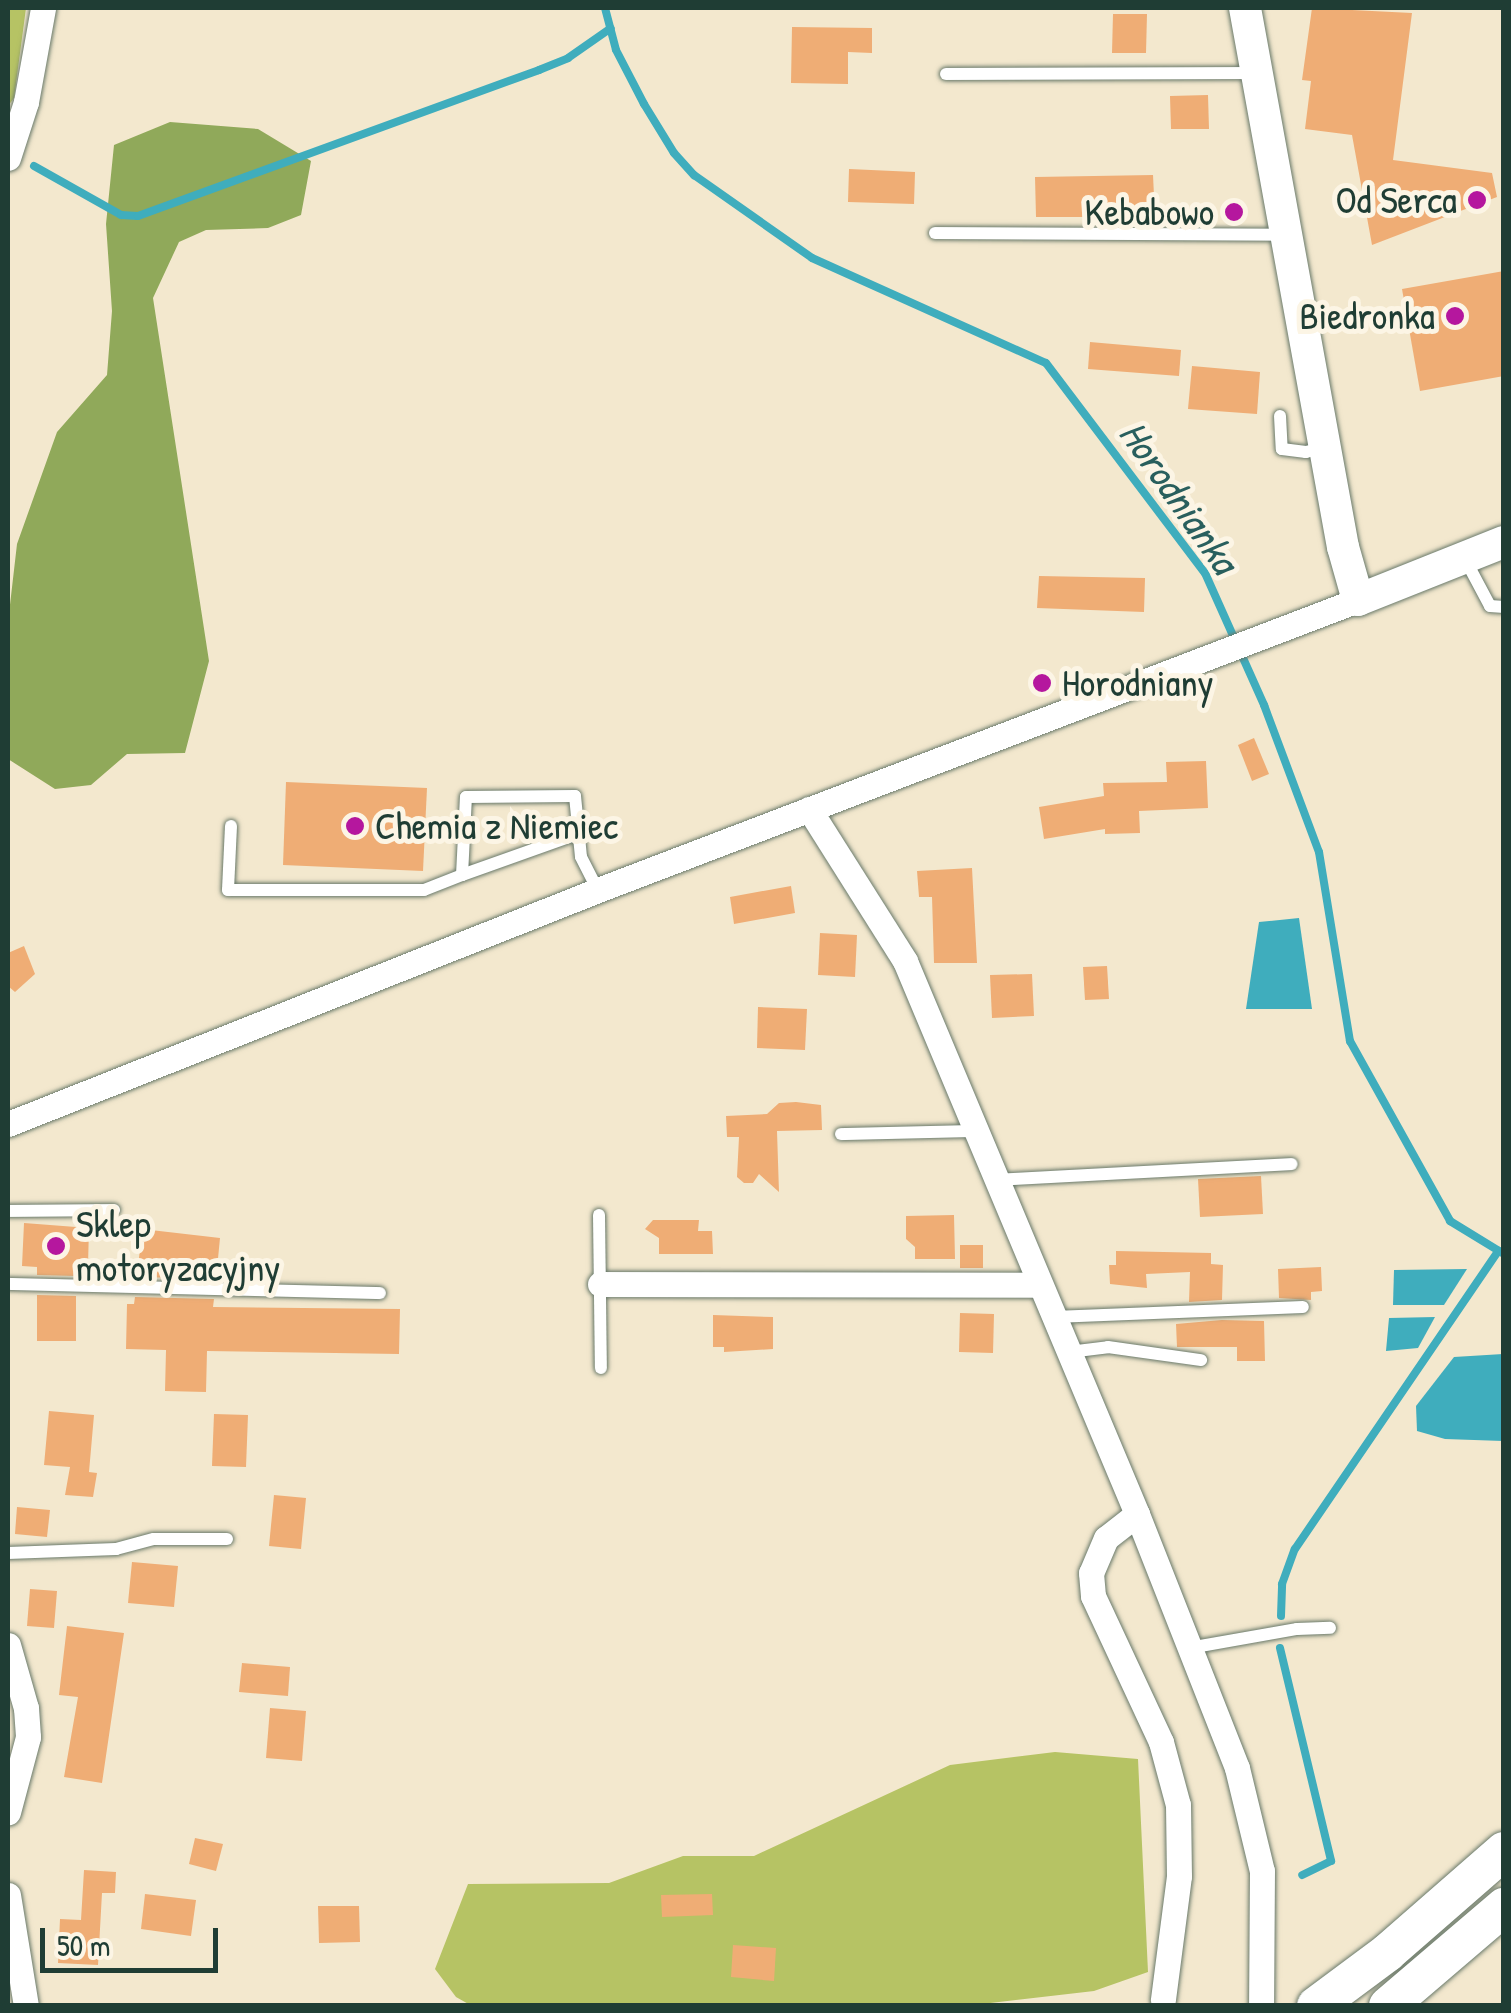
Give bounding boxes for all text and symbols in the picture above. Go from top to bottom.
place label: Od Serca [1335,177,1457,223]
place label: Kebabowo [1085,189,1214,235]
marker: Od Serca [1466,189,1488,211]
marker: Kebabowo [1223,201,1245,223]
place label: Biedronka [1299,293,1435,339]
marker: Biedronka [1444,305,1466,327]
water label: Horodnianka [1110,411,1250,581]
place label: Horodniany [1062,660,1214,706]
marker: Horodniany [1031,672,1053,694]
place label: Chemia z Niemiec [375,803,618,849]
marker: Chemia z Niemiec [344,815,366,837]
place label: Sklep motoryzacyjny [76,1201,280,1290]
marker: Sklep motoryzacyjny [45,1235,67,1257]
scale bar [45,1908,222,1970]
text: 50 m [57,1925,110,1965]

